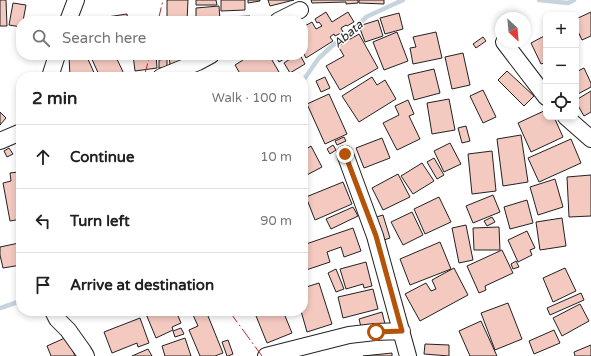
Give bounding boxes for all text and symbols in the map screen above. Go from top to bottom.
north arrow [495,12,531,48]
map controls [543,12,579,120]
button: + [543,12,579,48]
search box [16,16,308,60]
water label: Abata [330,17,366,51]
icon: search [30,27,52,49]
text: Search here [62,29,146,47]
button: − [543,48,579,84]
button: locate [543,84,579,120]
text: 2 min [32,88,77,109]
text: Walk · 100 m [212,90,292,106]
route end [336,145,354,163]
icon: ahead [32,146,54,168]
text: Continue [70,148,134,166]
text: 10 m [260,149,292,165]
icon: left [32,210,54,232]
text: Turn left [70,212,130,230]
text: 90 m [260,213,292,229]
icon: arrive [32,274,54,296]
text: Arrive at destination [70,276,214,294]
route start [367,323,385,341]

